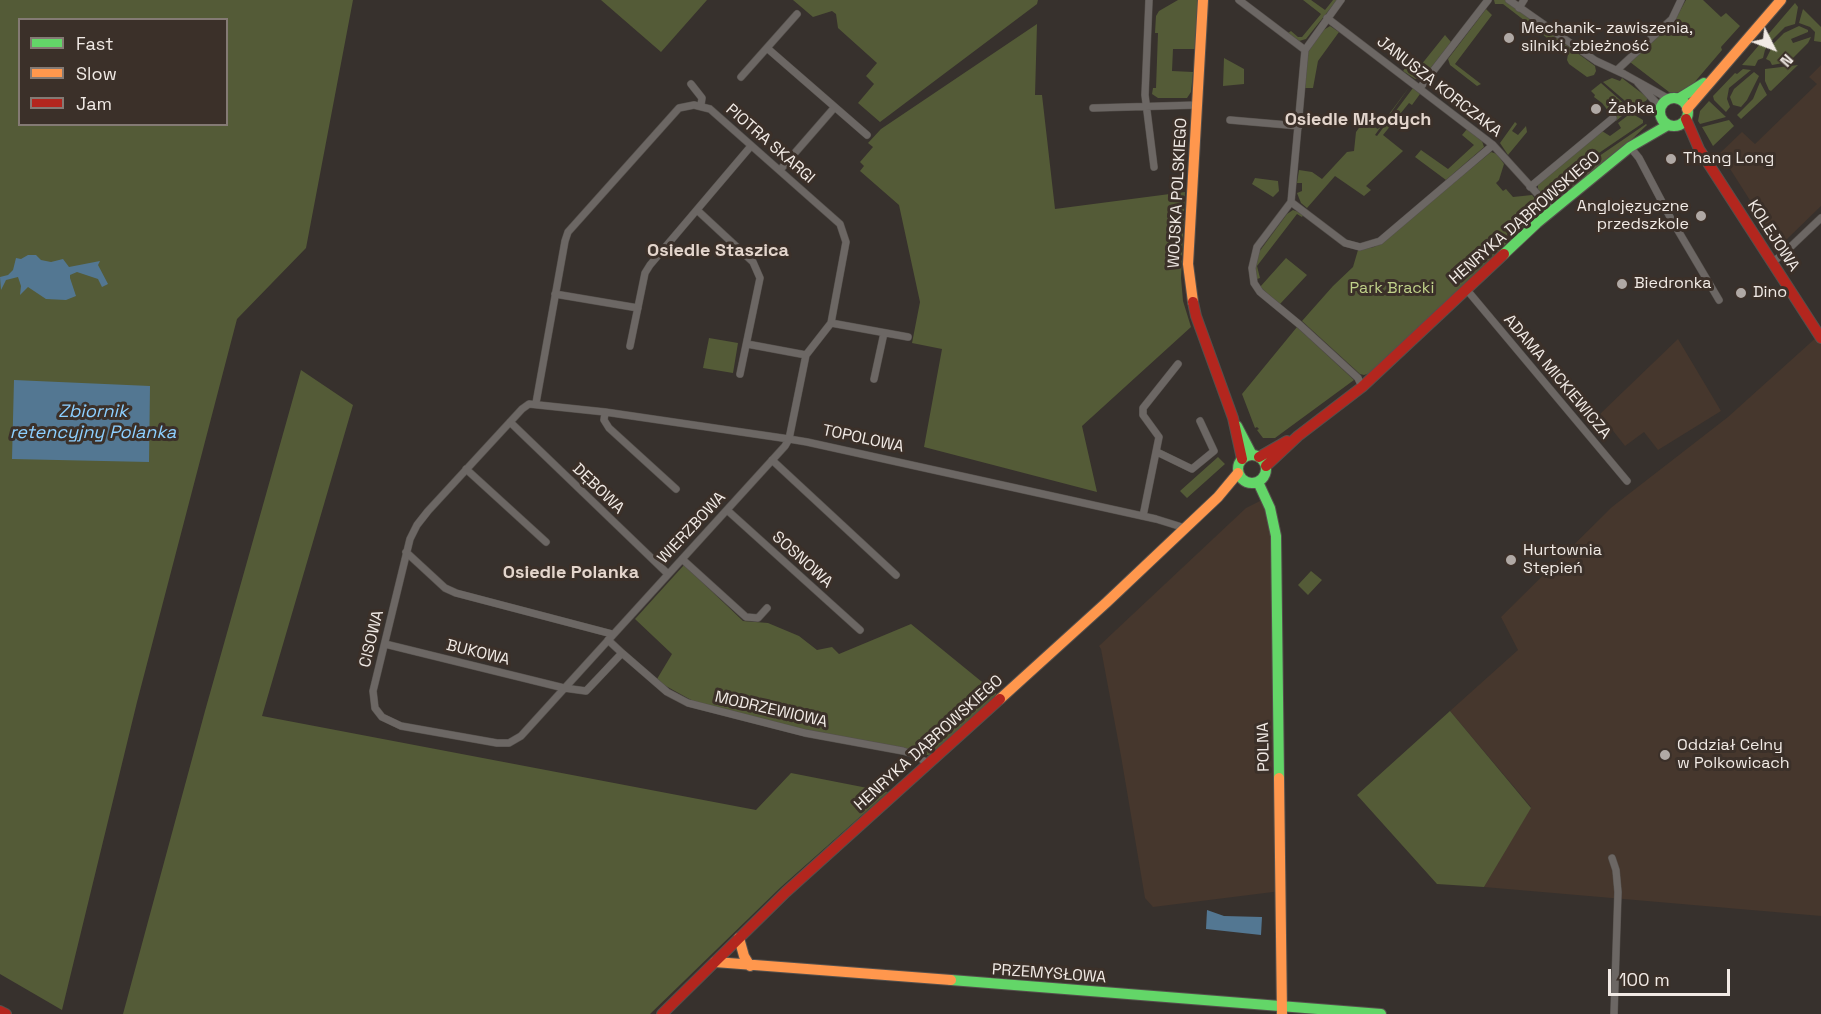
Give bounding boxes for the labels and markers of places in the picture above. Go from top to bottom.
place label: Mechanik- zawiszenia, silniki, zbieżność [1521,19,1693,57]
marker: Mechanik- zawiszenia, silniki, zbieżność [1502,31,1516,45]
place label: Żabka [1608,99,1654,119]
marker: Żabka [1589,102,1603,116]
place label: Thang Long [1683,149,1774,169]
marker: Thang Long [1664,152,1678,166]
place label: Anglojęzyczne przedszkole [1577,197,1689,235]
marker: Anglojęzyczne przedszkole [1694,209,1708,223]
place label: Biedronka [1634,274,1711,294]
marker: Biedronka [1615,277,1629,291]
place label: Dino [1753,283,1787,303]
marker: Dino [1734,286,1748,300]
place label: Hurtownia Stępień [1523,541,1602,579]
marker: Hurtownia Stępień [1504,553,1518,567]
place label: Oddział Celny w Polkowicach [1677,736,1790,774]
marker: Oddział Celny w Polkowicach [1658,748,1672,762]

